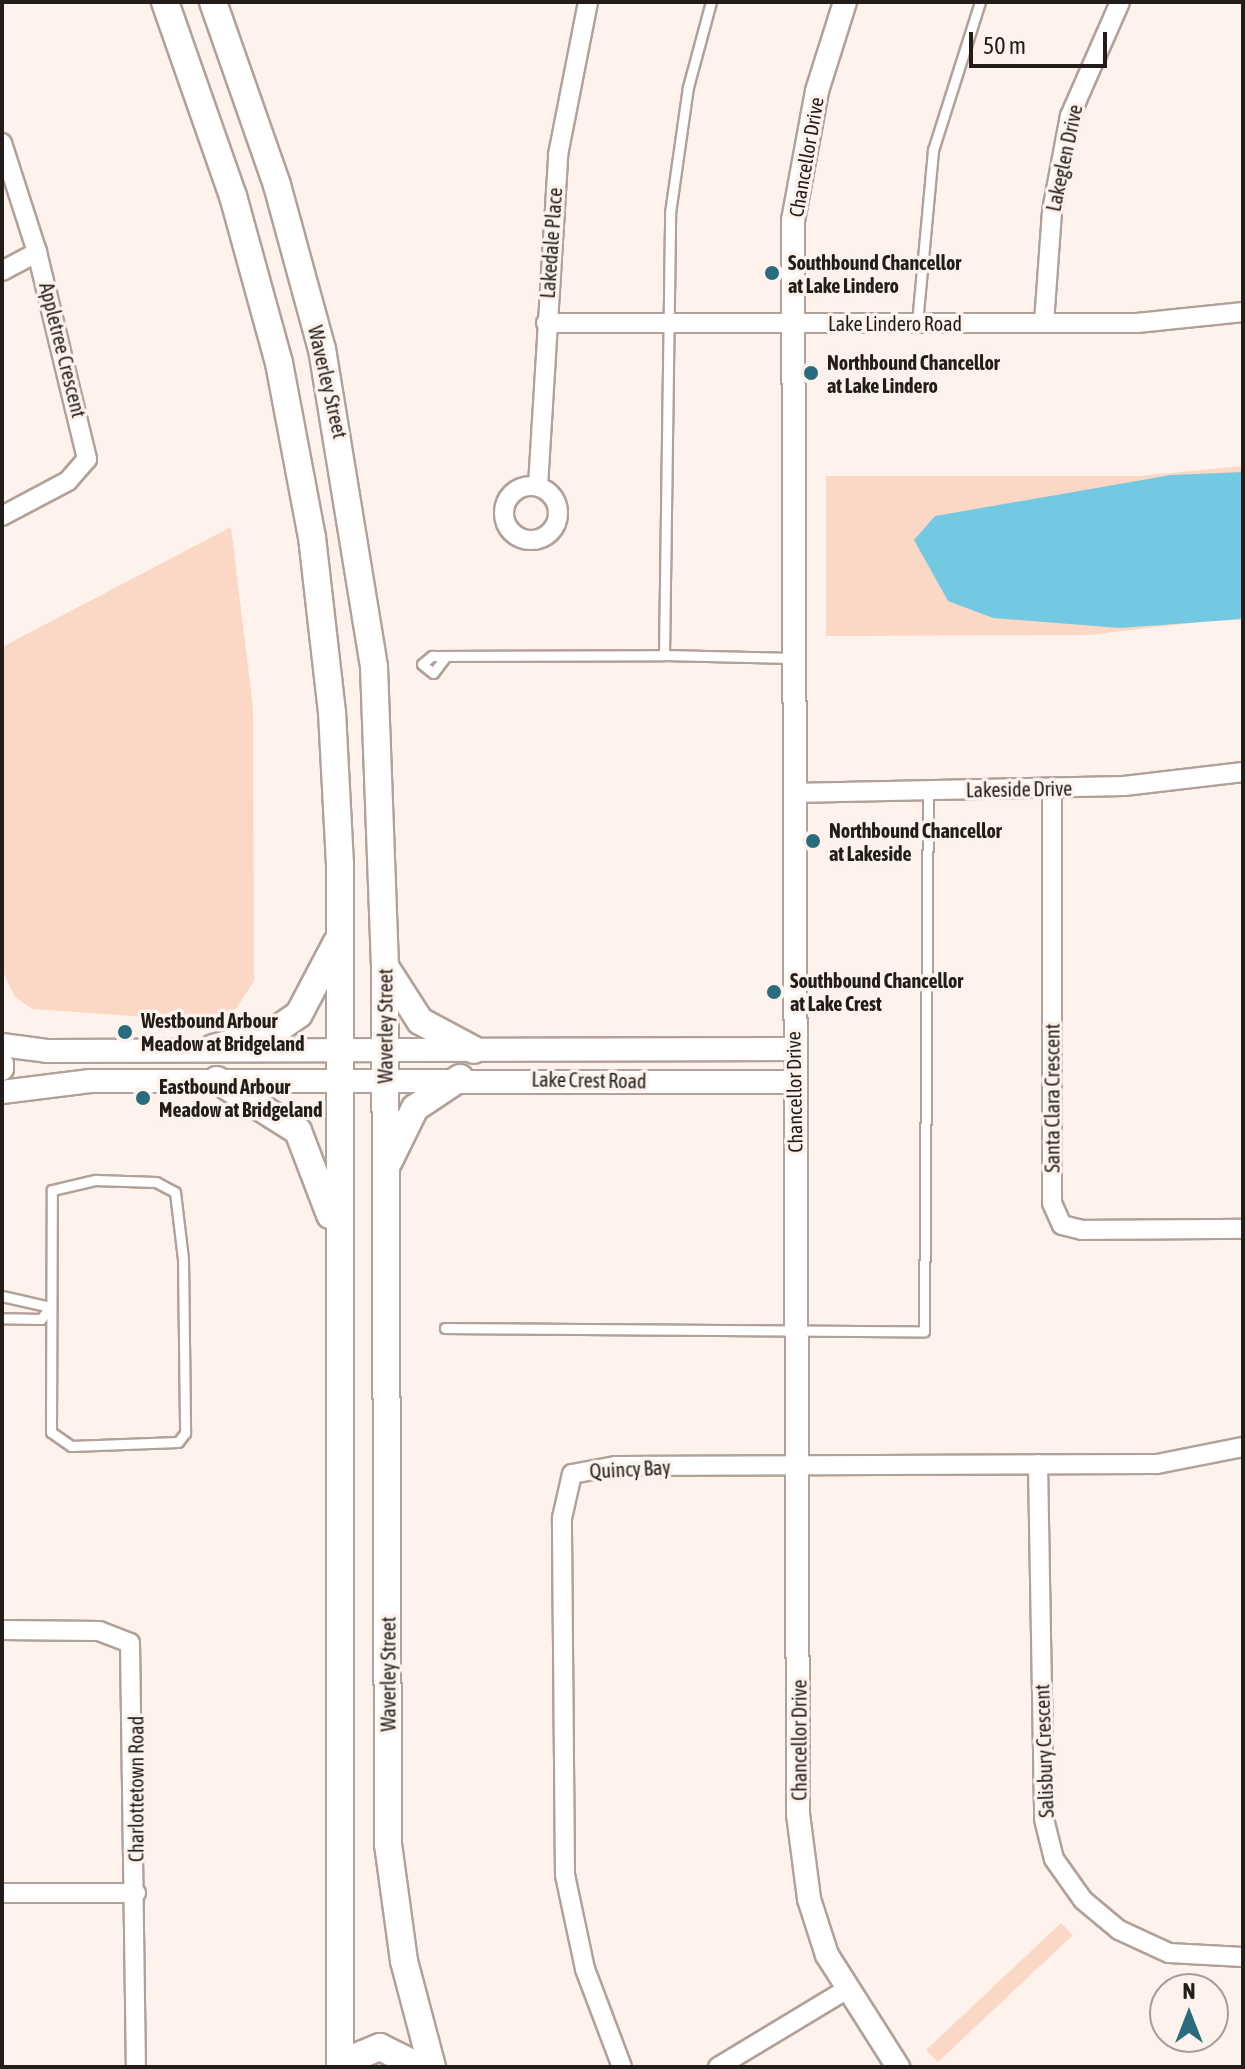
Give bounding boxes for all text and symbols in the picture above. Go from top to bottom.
scale bar [973,16,1111,66]
text: 50 m [983,32,1026,59]
street label: Chancellor Drive [784,95,828,219]
street label: Lakeglen Drive [1041,102,1087,214]
street label: Lakedale Place [535,187,567,299]
place label: Southbound Chancellor at Lake Lindero [788,250,961,297]
marker: Southbound Chancellor at Lake Lindero [763,264,781,282]
street label: Appletree Crescent [35,280,91,420]
street label: Lake Lindero Road [828,311,962,335]
street label: Waverley Street [303,323,353,441]
place label: Northbound Chancellor at Lake Lindero [827,350,1000,397]
marker: Northbound Chancellor at Lake Lindero [802,364,820,382]
street label: Lakeside Drive [966,776,1072,802]
place label: Northbound Chancellor at Lakeside [829,818,1002,865]
marker: Northbound Chancellor at Lakeside [804,832,822,850]
street label: Waverley Street [373,968,397,1084]
place label: Southbound Chancellor at Lake Crest [790,968,963,1015]
marker: Southbound Chancellor at Lake Crest [765,983,783,1001]
place label: Westbound Arbour Meadow at Bridgeland [141,1008,304,1055]
marker: Westbound Arbour Meadow at Bridgeland [116,1023,134,1041]
street label: Santa Clara Crescent [1040,1023,1064,1173]
street label: Chancellor Drive [781,1031,807,1153]
street label: Lake Crest Road [531,1067,647,1093]
place label: Eastbound Arbour Meadow at Bridgeland [159,1074,322,1121]
marker: Eastbound Arbour Meadow at Bridgeland [134,1089,152,1107]
street label: Quincy Bay [589,1455,671,1483]
street label: Waverley Street [376,1616,400,1732]
street label: Chancellor Drive [787,1679,811,1801]
street label: Salisbury Crescent [1030,1684,1058,1818]
street label: Charlottetown Road [124,1716,148,1862]
north arrow [1149,1973,1229,2053]
text: N [1183,1978,1195,2004]

